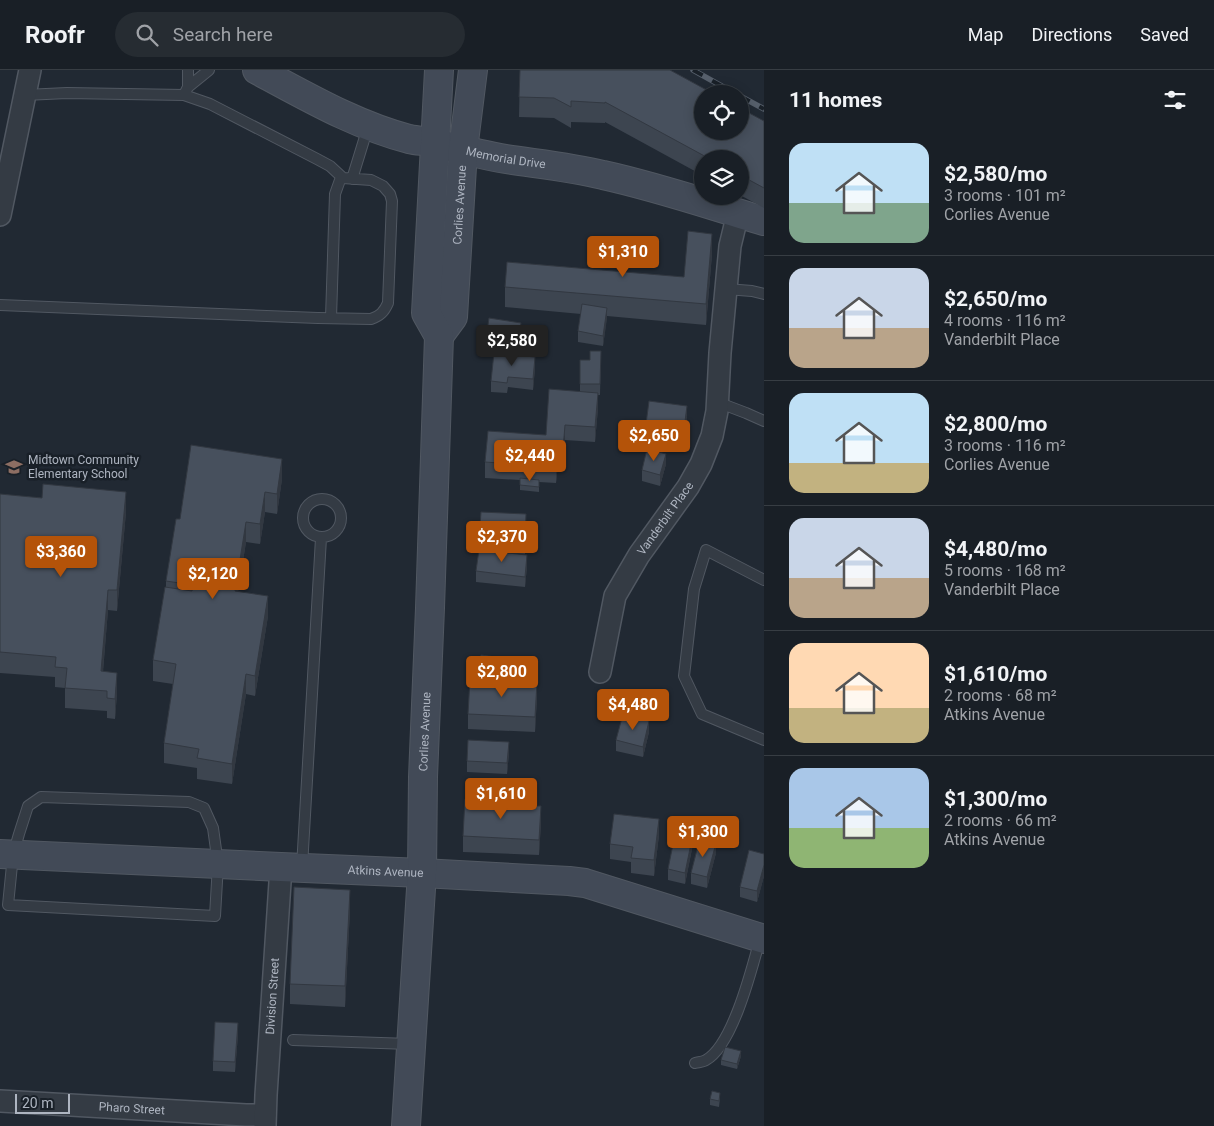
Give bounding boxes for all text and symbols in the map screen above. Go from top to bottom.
search box [115,12,465,57]
text: Roofr [25,21,85,49]
icon: search [133,21,161,49]
text: Search here [173,23,273,46]
text: Map [968,24,1003,45]
text: Directions [1031,24,1112,45]
text: Saved [1140,24,1189,45]
map controls [694,85,749,205]
button: locate [694,85,749,140]
icon: filters [1161,86,1189,114]
text: 11 homes [789,88,882,112]
street label: Memorial Drive [464,144,547,171]
button: layers [694,150,749,205]
text: $2,580/mo [944,162,1047,186]
icon: home [829,163,889,223]
street label: Corlies Avenue [450,165,469,245]
text: 3 rooms · 101 m² [944,186,1066,205]
text: Corlies Avenue [944,205,1050,224]
pin: $1,310 [582,236,664,278]
text: $1,310 [598,242,648,261]
text: $2,650/mo [944,287,1047,311]
icon: home [829,288,889,348]
text: 4 rooms · 116 m² [944,311,1066,330]
pin: $2,580 [471,324,553,367]
text: Vanderbilt Place [944,330,1060,349]
text: $2,580 [487,331,537,350]
text: $2,800/mo [944,412,1047,436]
icon: home [829,413,889,473]
pin: $2,650 [613,420,695,462]
text: $2,650 [629,426,679,445]
text: 3 rooms · 116 m² [944,436,1066,455]
pin: $2,440 [489,440,571,482]
text: $2,440 [505,446,555,465]
place label: Midtown Community Elementary School [28,453,139,481]
text: Corlies Avenue [944,455,1050,474]
school or university icon: Midtown Community Elementary School [4,457,24,477]
street label: Vanderbilt Place [634,479,696,558]
pin: $2,370 [461,520,543,563]
text: $2,370 [477,527,527,546]
pin: $3,360 [20,536,102,578]
text: $4,480/mo [944,537,1047,561]
icon: home [829,538,889,598]
text: $3,360 [36,542,86,561]
pin: $2,120 [172,558,254,600]
text: 5 rooms · 168 m² [944,561,1066,580]
text: $2,120 [188,564,238,583]
text: Vanderbilt Place [944,580,1060,599]
pin: $2,800 [461,656,543,698]
text: $2,800 [477,662,527,681]
text: $1,610/mo [944,662,1047,686]
icon: home [829,663,889,723]
text: 2 rooms · 68 m² [944,686,1057,705]
pin: $4,480 [592,688,674,731]
street label: Corlies Avenue [416,692,434,772]
text: $4,480 [608,695,658,714]
text: Atkins Avenue [944,705,1045,724]
pin: $1,610 [460,778,542,820]
text: $1,610 [476,784,526,803]
text: $1,300/mo [944,787,1047,811]
icon: home [829,788,889,848]
text: 2 rooms · 66 m² [944,811,1057,830]
pin: $1,300 [662,816,744,858]
text: $1,300 [678,822,728,841]
text: Atkins Avenue [944,830,1045,849]
street label: Atkins Avenue [347,863,424,880]
street label: Division Street [263,957,282,1035]
scale bar [15,1091,70,1114]
text: 20 m [22,1095,54,1111]
street label: Pharo Street [98,1100,165,1117]

